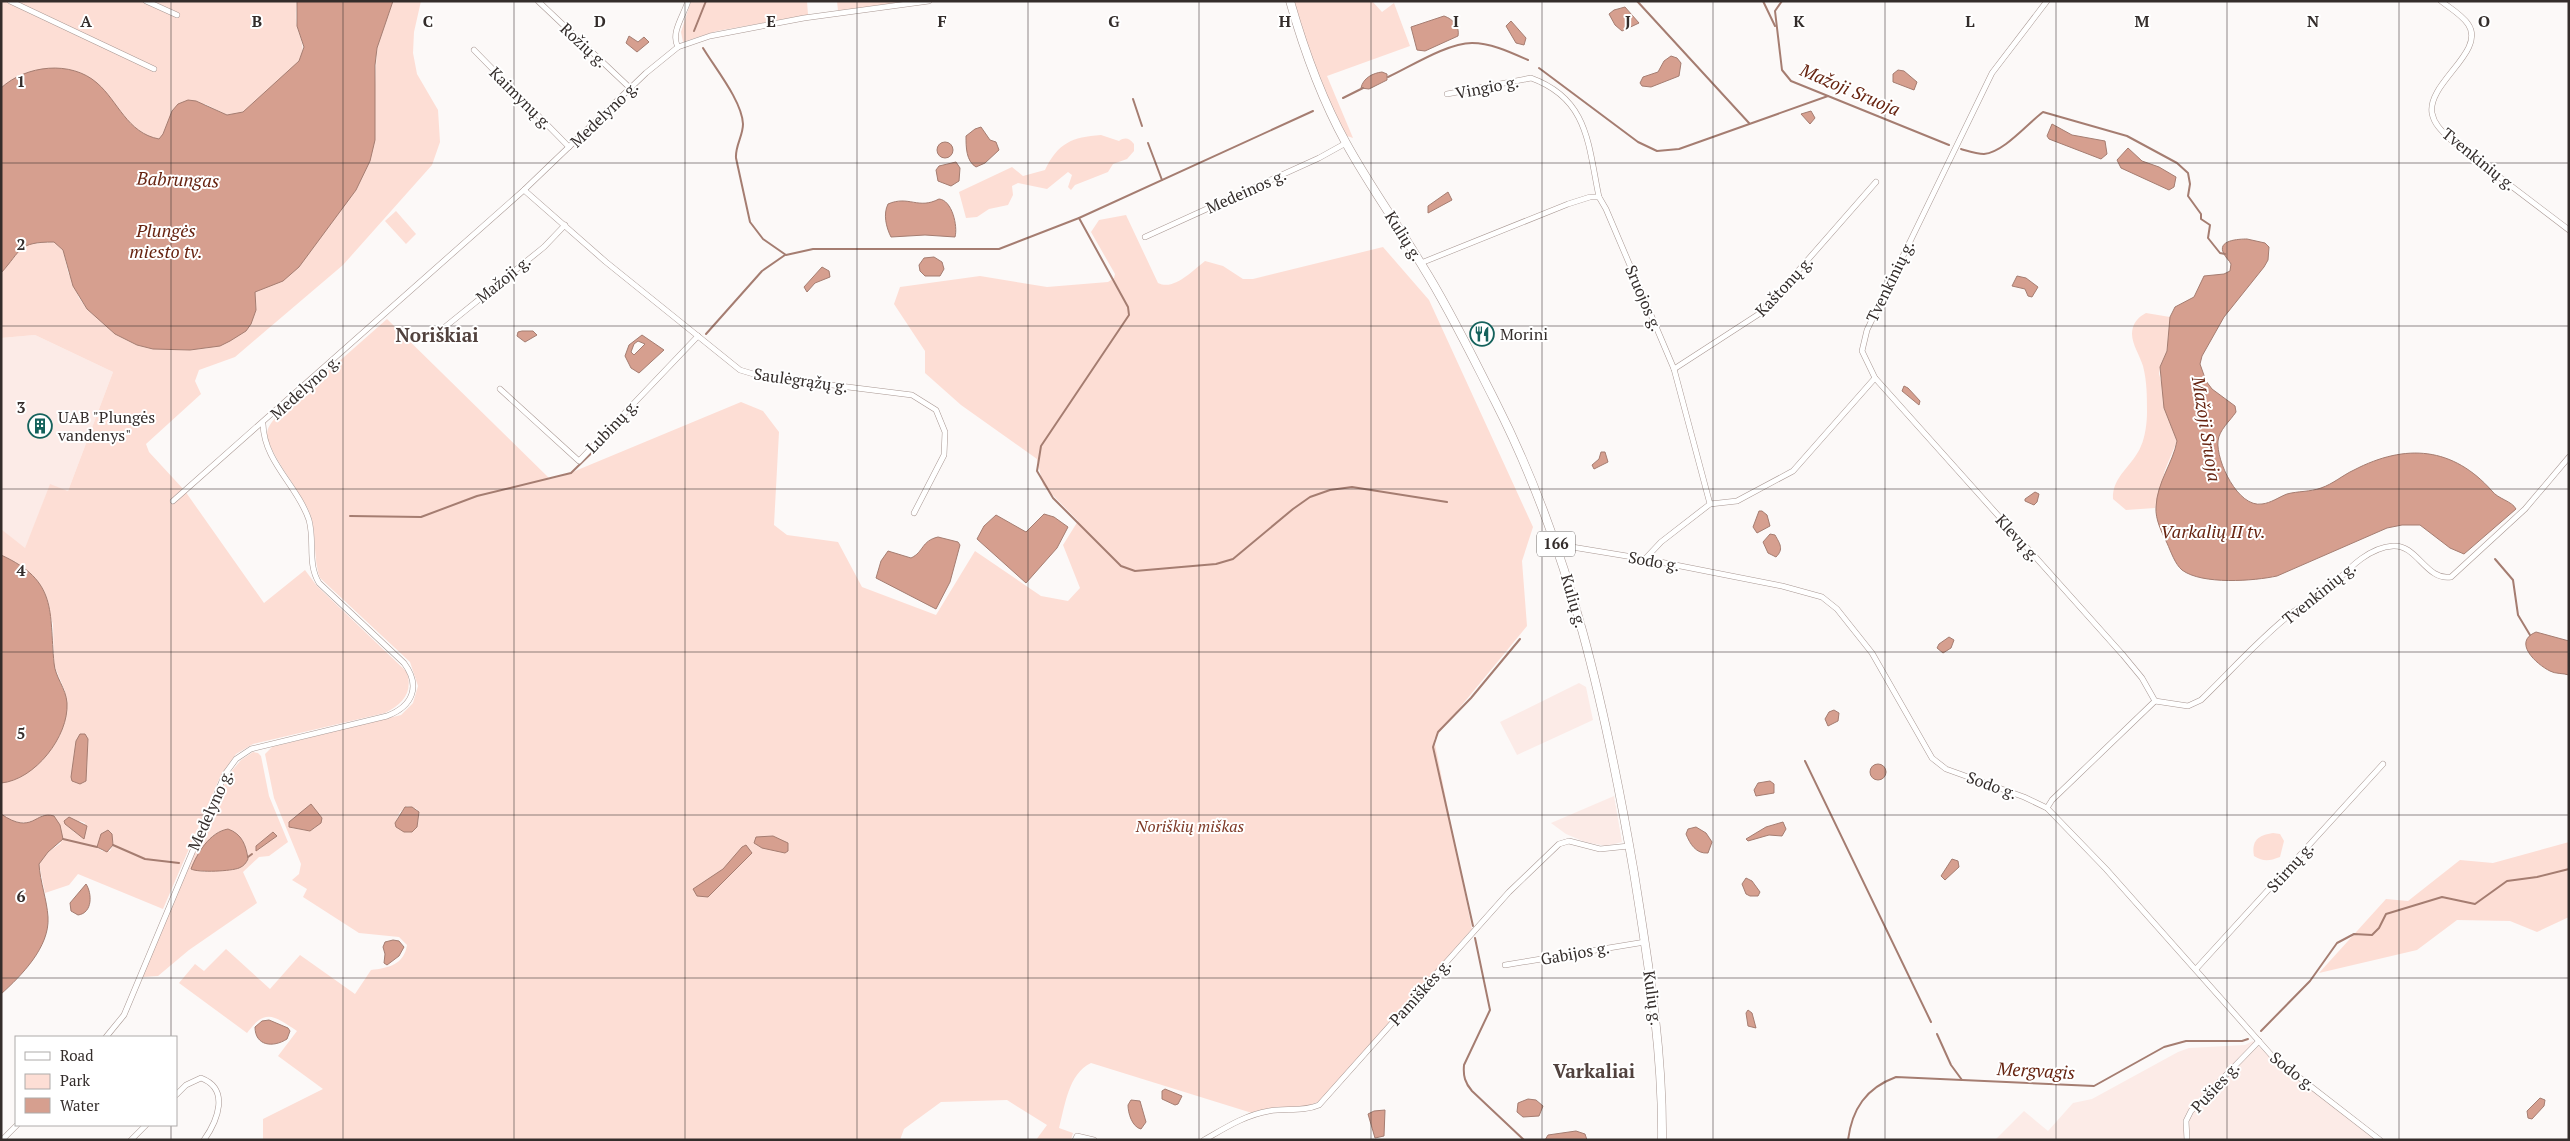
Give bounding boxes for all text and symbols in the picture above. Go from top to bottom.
text: A [80,10,92,32]
text: B [252,10,262,32]
text: C [423,10,433,32]
text: D [594,10,606,32]
text: E [766,10,776,32]
text: F [937,10,947,32]
text: G [1108,10,1120,32]
text: H [1279,10,1291,32]
text: I [1453,10,1459,32]
text: J [1625,10,1631,32]
text: K [1793,10,1805,32]
text: L [1965,10,1975,32]
text: M [2135,10,2150,32]
text: N [2307,10,2319,32]
text: O [2478,10,2490,32]
street label: Rožių g. [556,17,612,73]
water label: Mažoji Sruoja [1796,57,1904,121]
street label: Kaimynų g. [485,62,557,134]
text: 1 [16,70,26,92]
street label: Vingio g. [1453,70,1521,104]
street label: Medelyno g. [565,76,643,152]
street label: Tvenkinių g. [2438,123,2520,195]
street label: Medeinos g. [1202,164,1290,218]
water label: Babrungas [135,166,220,192]
street label: Kulių g. [1380,207,1428,265]
water label: Plungės miesto tv. [129,218,203,263]
text: 2 [16,233,26,255]
street label: Tvenkinių g. [1861,236,1919,326]
street label: Mažoji g. [471,250,535,308]
street label: Kaštonų g. [1750,251,1818,321]
street label: Sruojos g. [1620,262,1668,334]
restaurant icon: Morini [1469,321,1495,347]
district label: Noriškiai [395,322,479,347]
place label: Morini [1500,323,1548,345]
street label: Medelyno g. [265,350,345,424]
street label: Saulėgrąžų g. [752,362,850,398]
water label: Mažoji Sruoja [2187,373,2227,483]
street label: Lubinų g. [581,394,643,458]
text: 3 [16,396,26,418]
place label: UAB "Plungės vandenys" [57,406,155,446]
building icon: UAB "Plungės vandenys" [27,413,53,439]
street label: Klevų g. [1991,509,2045,567]
water label: Varkalių II tv. [2160,519,2266,543]
road number: 166 [1537,532,1575,556]
street label: Sodo g. [1627,546,1681,576]
street label: Tvenkinių g. [2278,557,2360,629]
text: 4 [16,559,26,581]
street label: Kulių g. [1556,571,1592,631]
text: 5 [16,722,26,744]
street label: Medelyno g. [182,766,238,854]
street label: Sodo g. [1964,766,2020,804]
park label: Noriškių miškas [1135,815,1244,837]
street label: Stirnų g. [2261,837,2319,897]
text: 6 [16,885,26,907]
street label: Gabijos g. [1539,936,1611,970]
street label: Pamiškės g. [1384,954,1456,1030]
street label: Kulių g. [1638,969,1668,1027]
legend [15,1036,178,1126]
text: Road [60,1045,93,1065]
street label: Sodo g. [2266,1046,2320,1096]
water label: Mergvagis [1995,1056,2076,1084]
street label: Pušies g. [2186,1057,2244,1117]
district label: Varkaliai [1553,1058,1635,1083]
text: Park [60,1070,90,1090]
text: Water [60,1095,100,1115]

